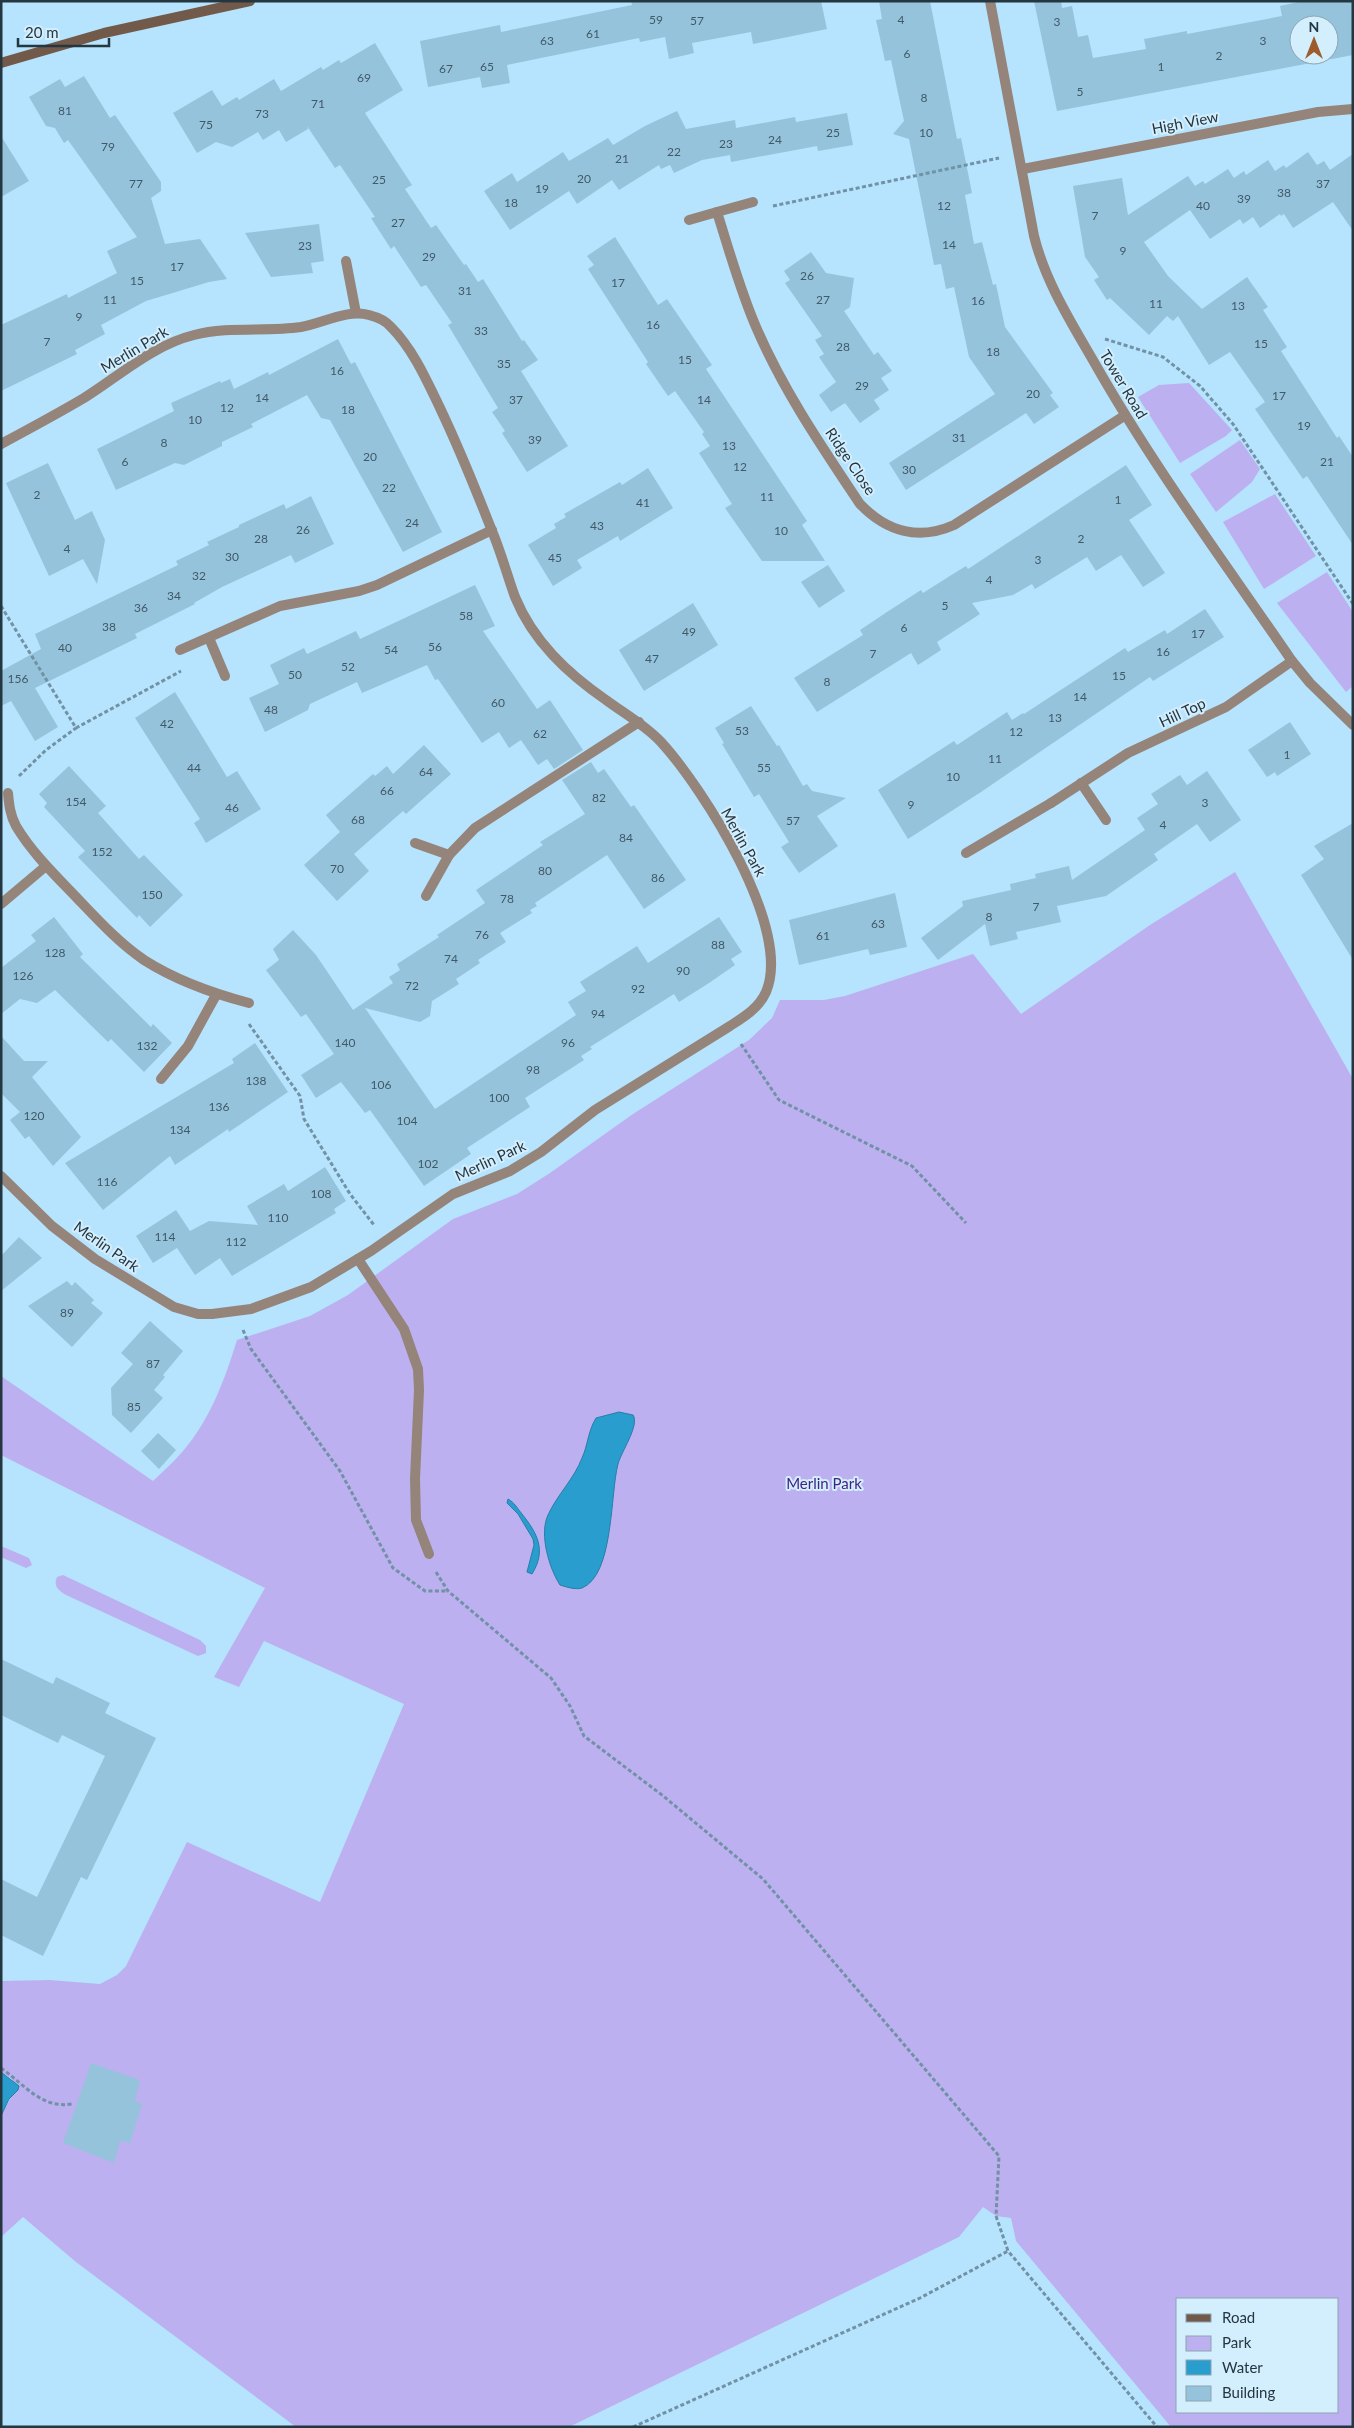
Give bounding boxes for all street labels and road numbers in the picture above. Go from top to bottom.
street label: High View [1150,107,1220,137]
street label: Merlin Park [97,322,171,376]
street label: Tower Road [1096,346,1152,422]
street label: Ridge Close [822,424,880,498]
street label: Hill Top [1156,693,1208,731]
street label: Merlin Park [718,805,770,880]
street label: Merlin Park [452,1136,528,1184]
street label: Merlin Park [71,1217,143,1275]

